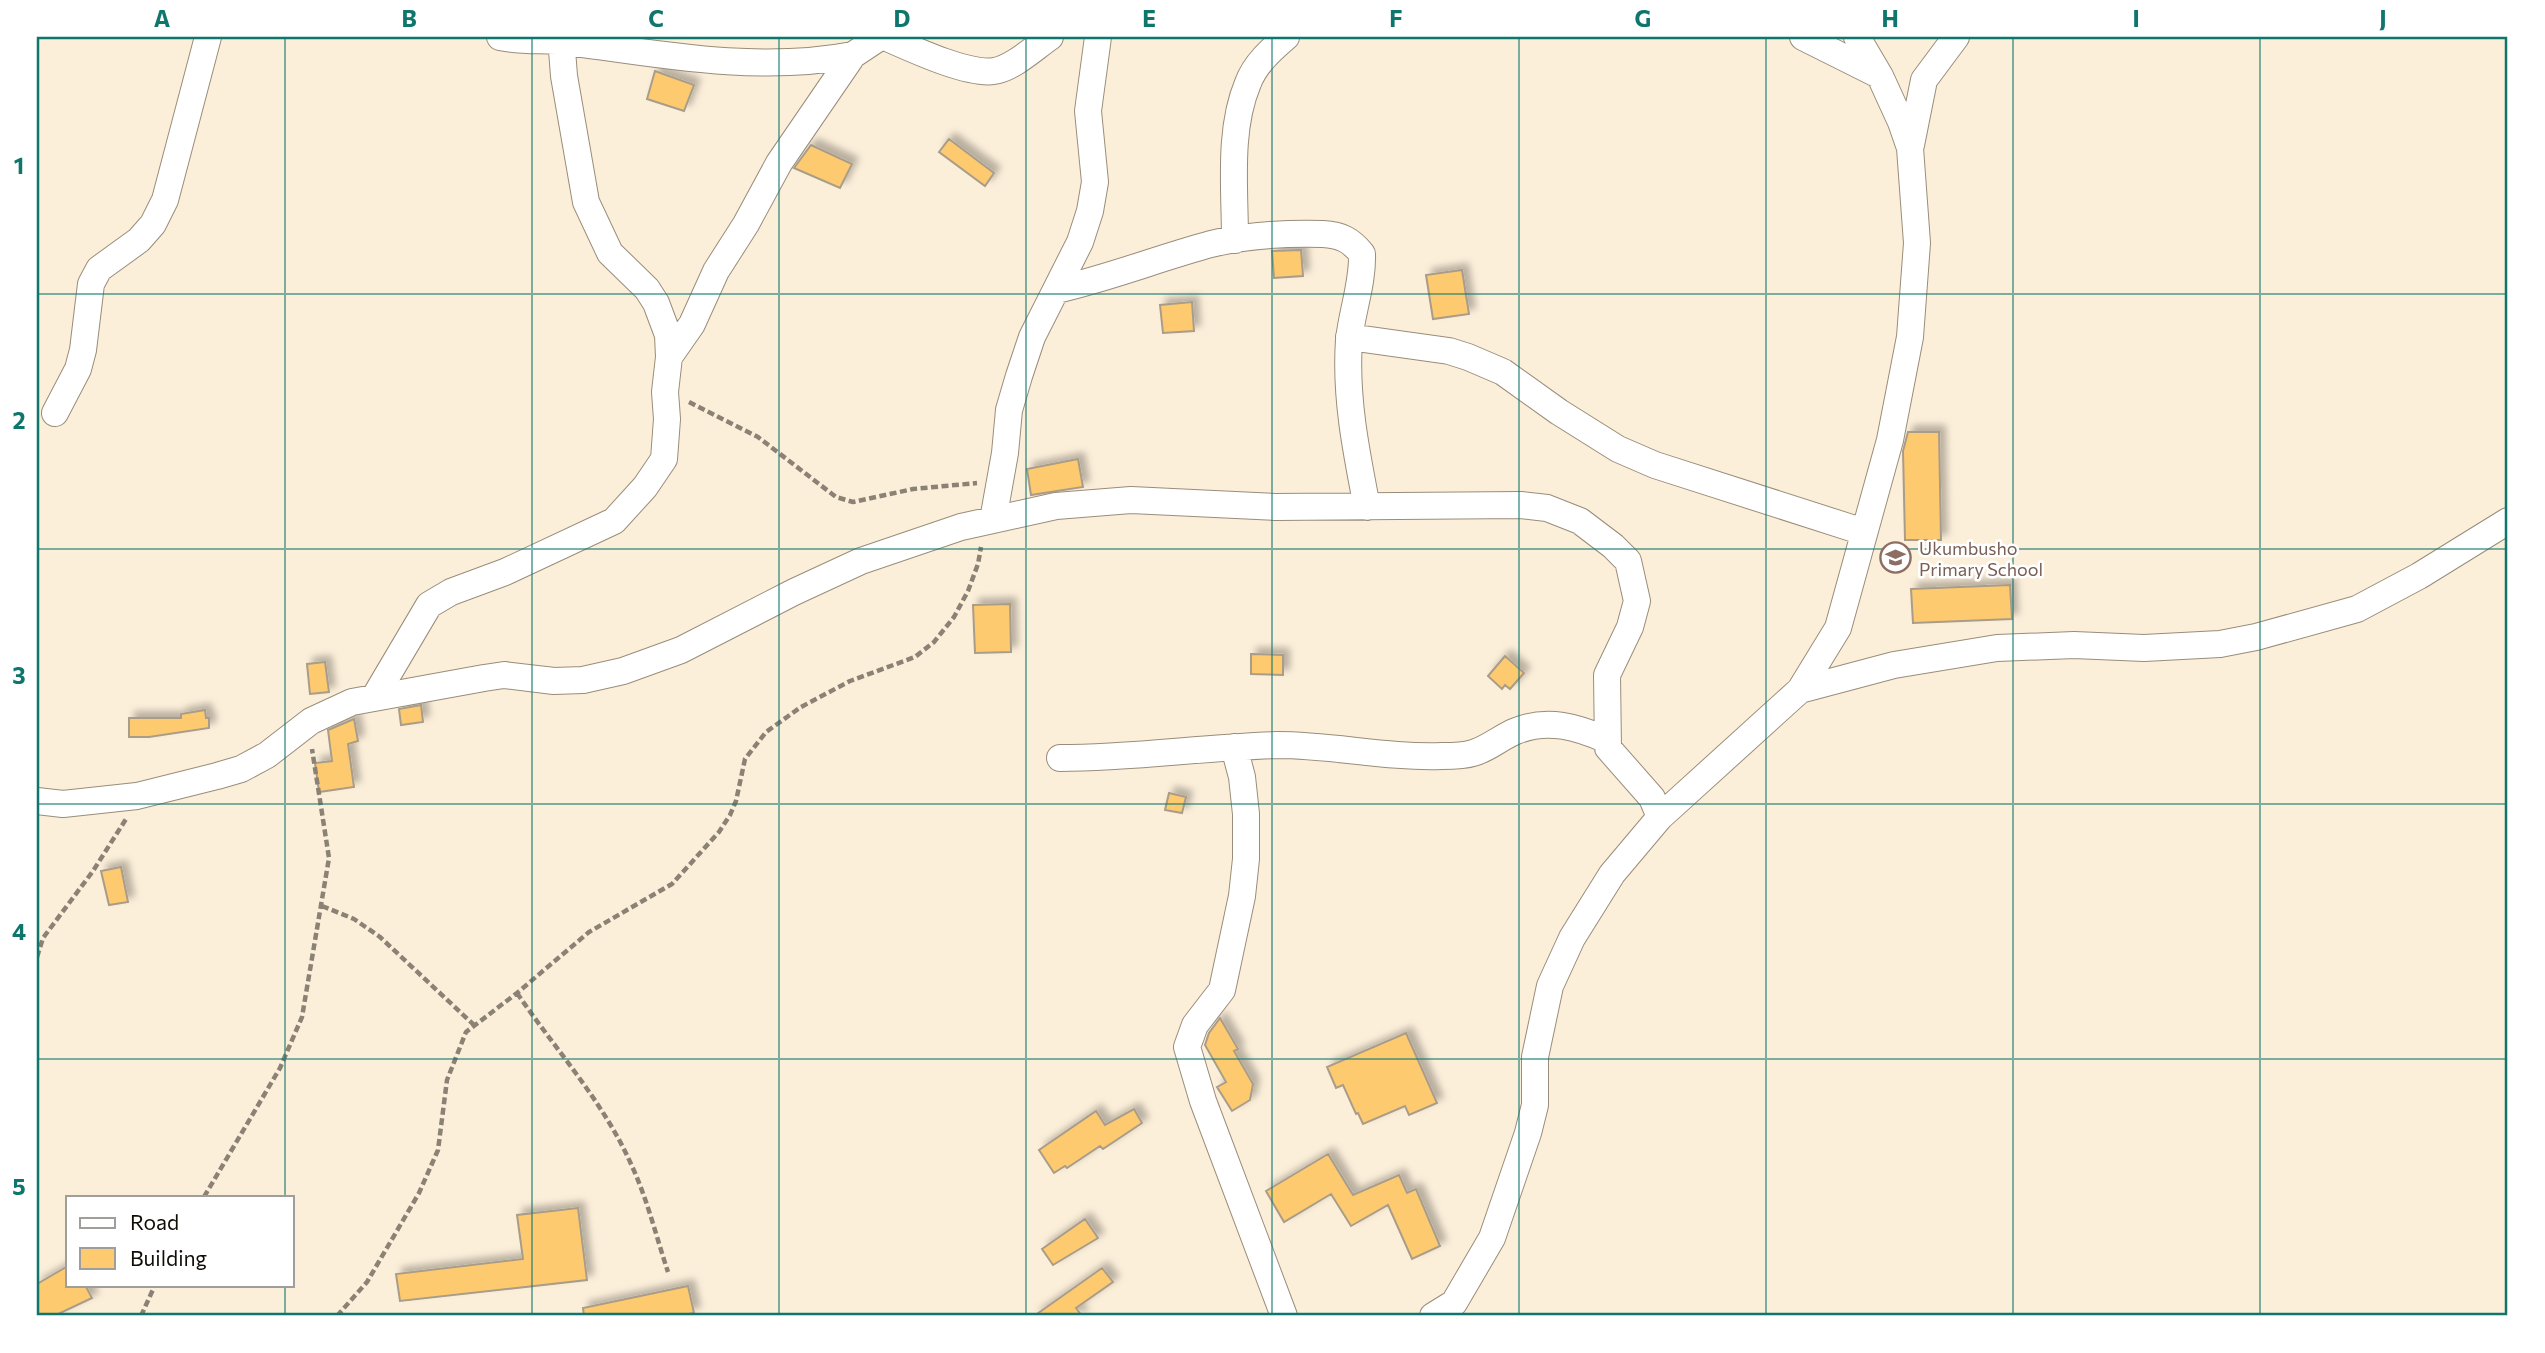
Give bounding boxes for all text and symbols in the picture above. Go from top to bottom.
text: A [154,4,171,32]
text: B [401,4,417,32]
text: C [648,4,664,32]
text: D [894,4,911,32]
text: E [1142,4,1156,32]
text: F [1389,4,1403,32]
text: G [1635,4,1651,32]
text: H [1881,4,1899,32]
text: I [2132,4,2140,32]
text: J [2379,4,2387,32]
text: 1 [14,151,24,179]
text: 2 [12,406,26,434]
place label: Ukumbusho Primary School [1919,537,2043,580]
school or university icon: Ukumbusho Primary School [1879,541,1913,575]
text: 3 [12,661,26,689]
text: 4 [12,917,26,945]
text: 5 [12,1172,26,1200]
legend [66,1196,294,1286]
text: Road [130,1209,179,1234]
text: Building [130,1245,207,1270]

